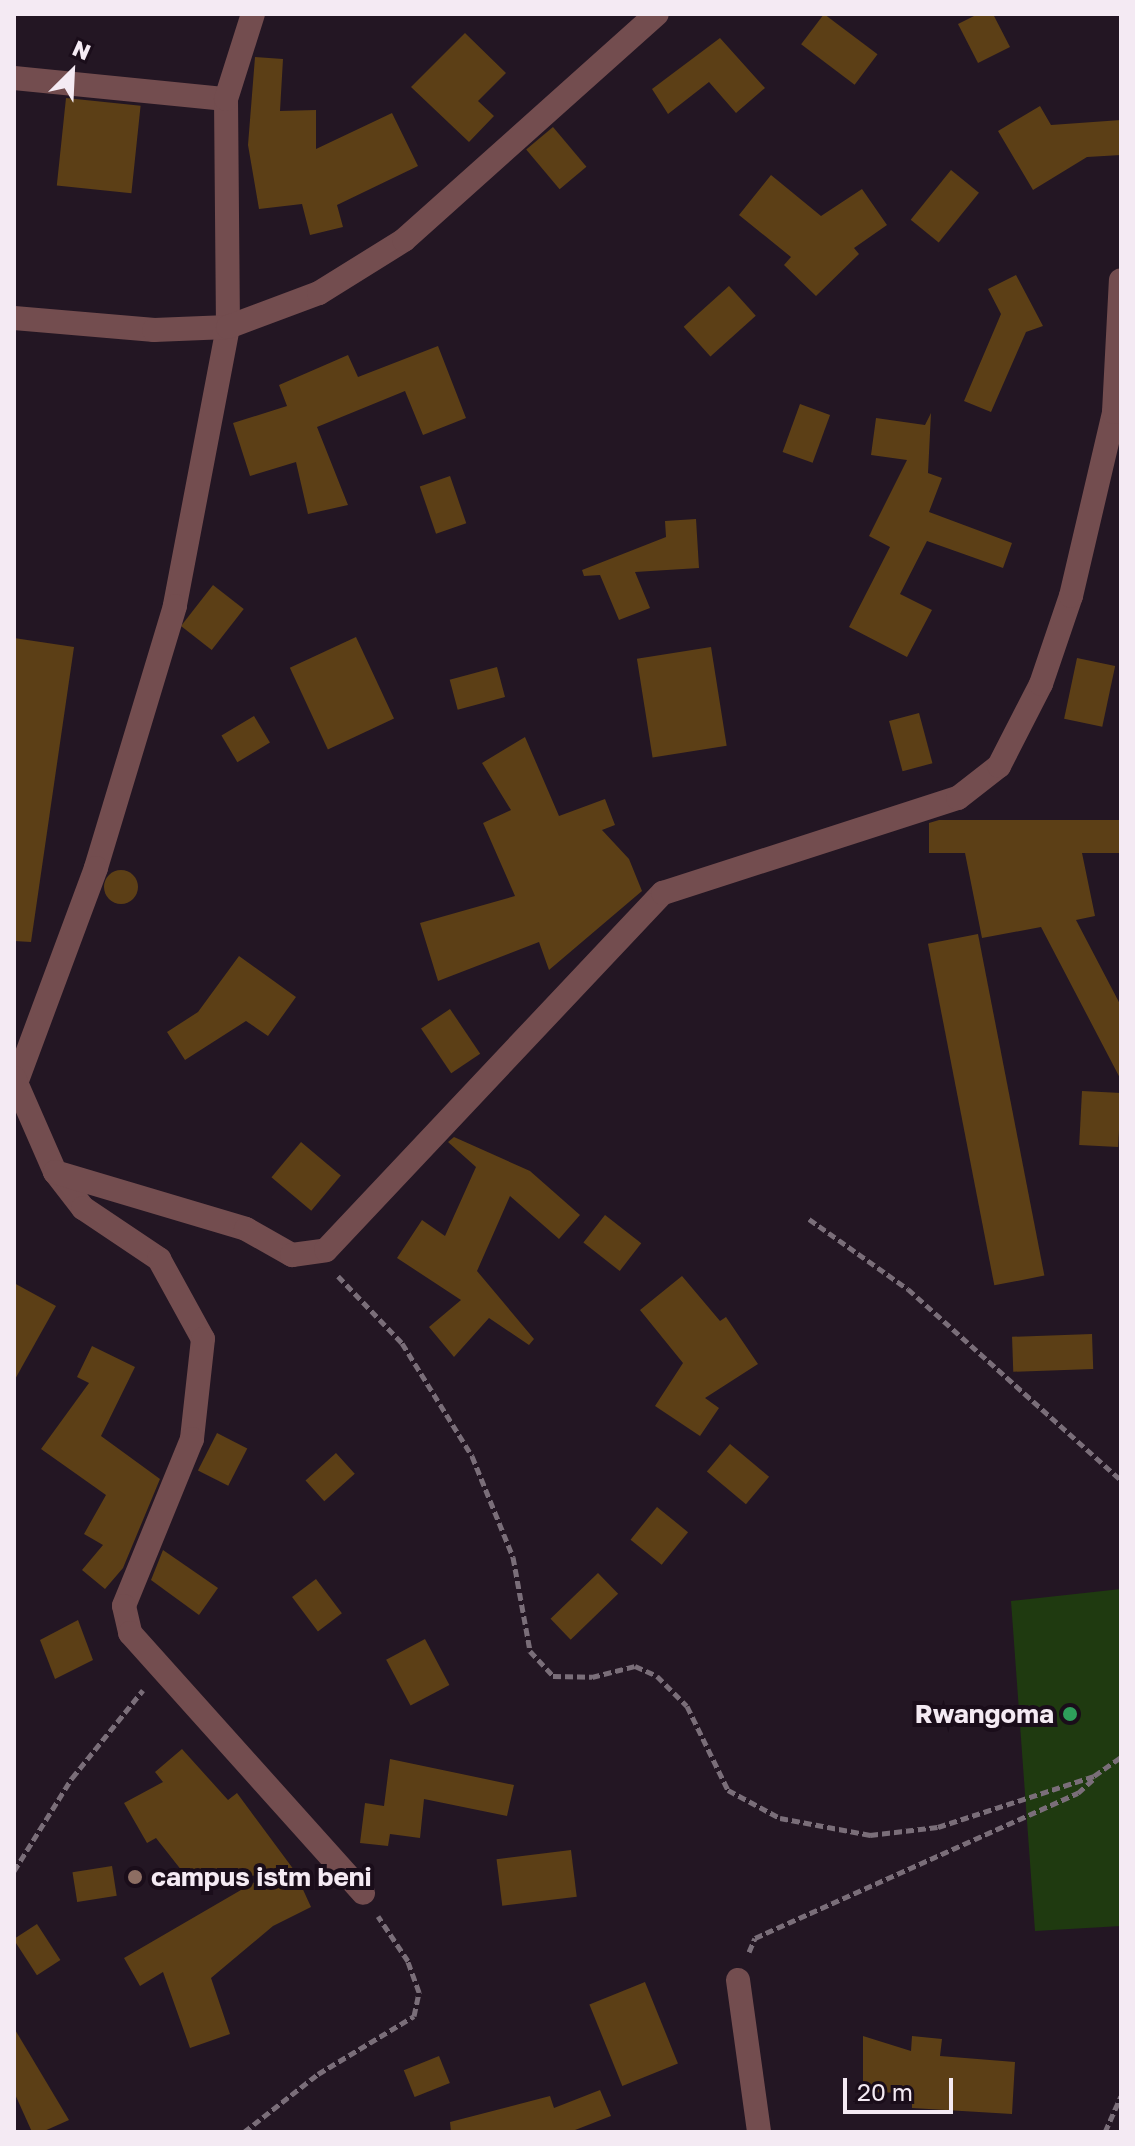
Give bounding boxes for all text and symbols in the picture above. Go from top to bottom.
north arrow [32,32,112,112]
text: N [69,34,95,65]
place label: Rwangoma [915,1698,1054,1730]
marker: Rwangoma [1061,1705,1079,1723]
place label: campus istm beni [151,1861,372,1893]
marker: campus istm beni [126,1868,144,1886]
scale bar [847,2062,957,2112]
text: 20 m [857,2077,913,2106]

